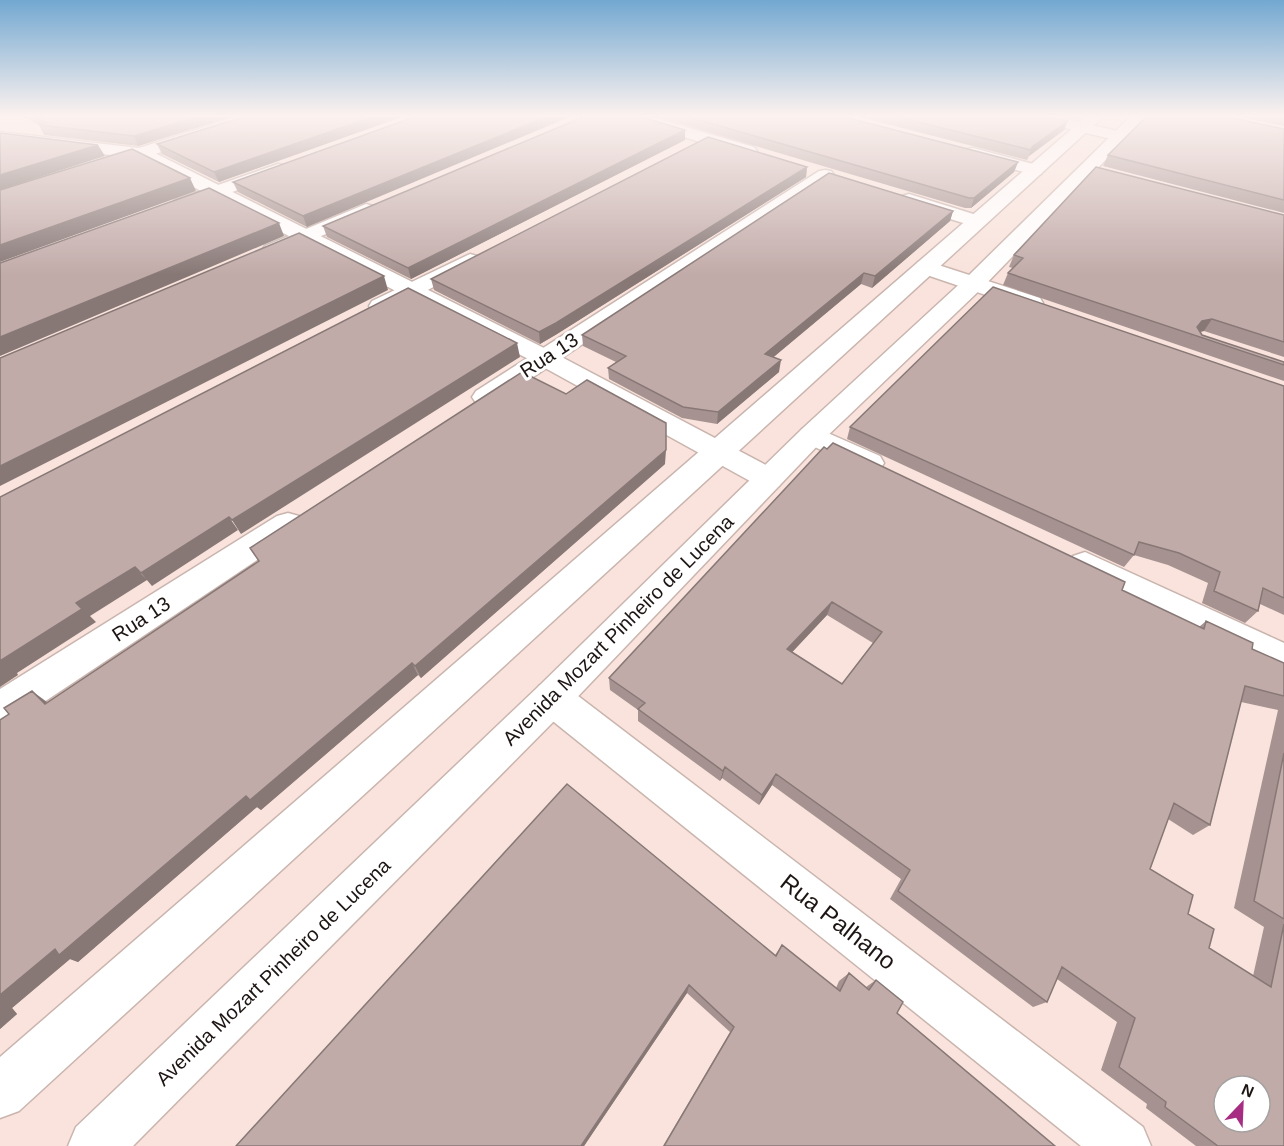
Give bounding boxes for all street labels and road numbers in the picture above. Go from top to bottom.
street label: Rua 13 [516,328,582,382]
street label: Avenida Mozart Pinheiro de Lucena [498,510,738,750]
street label: Rua 13 [108,592,174,646]
street label: Avenida Mozart Pinheiro de Lucena [152,854,395,1090]
street label: Rua Palhano [775,868,901,975]

